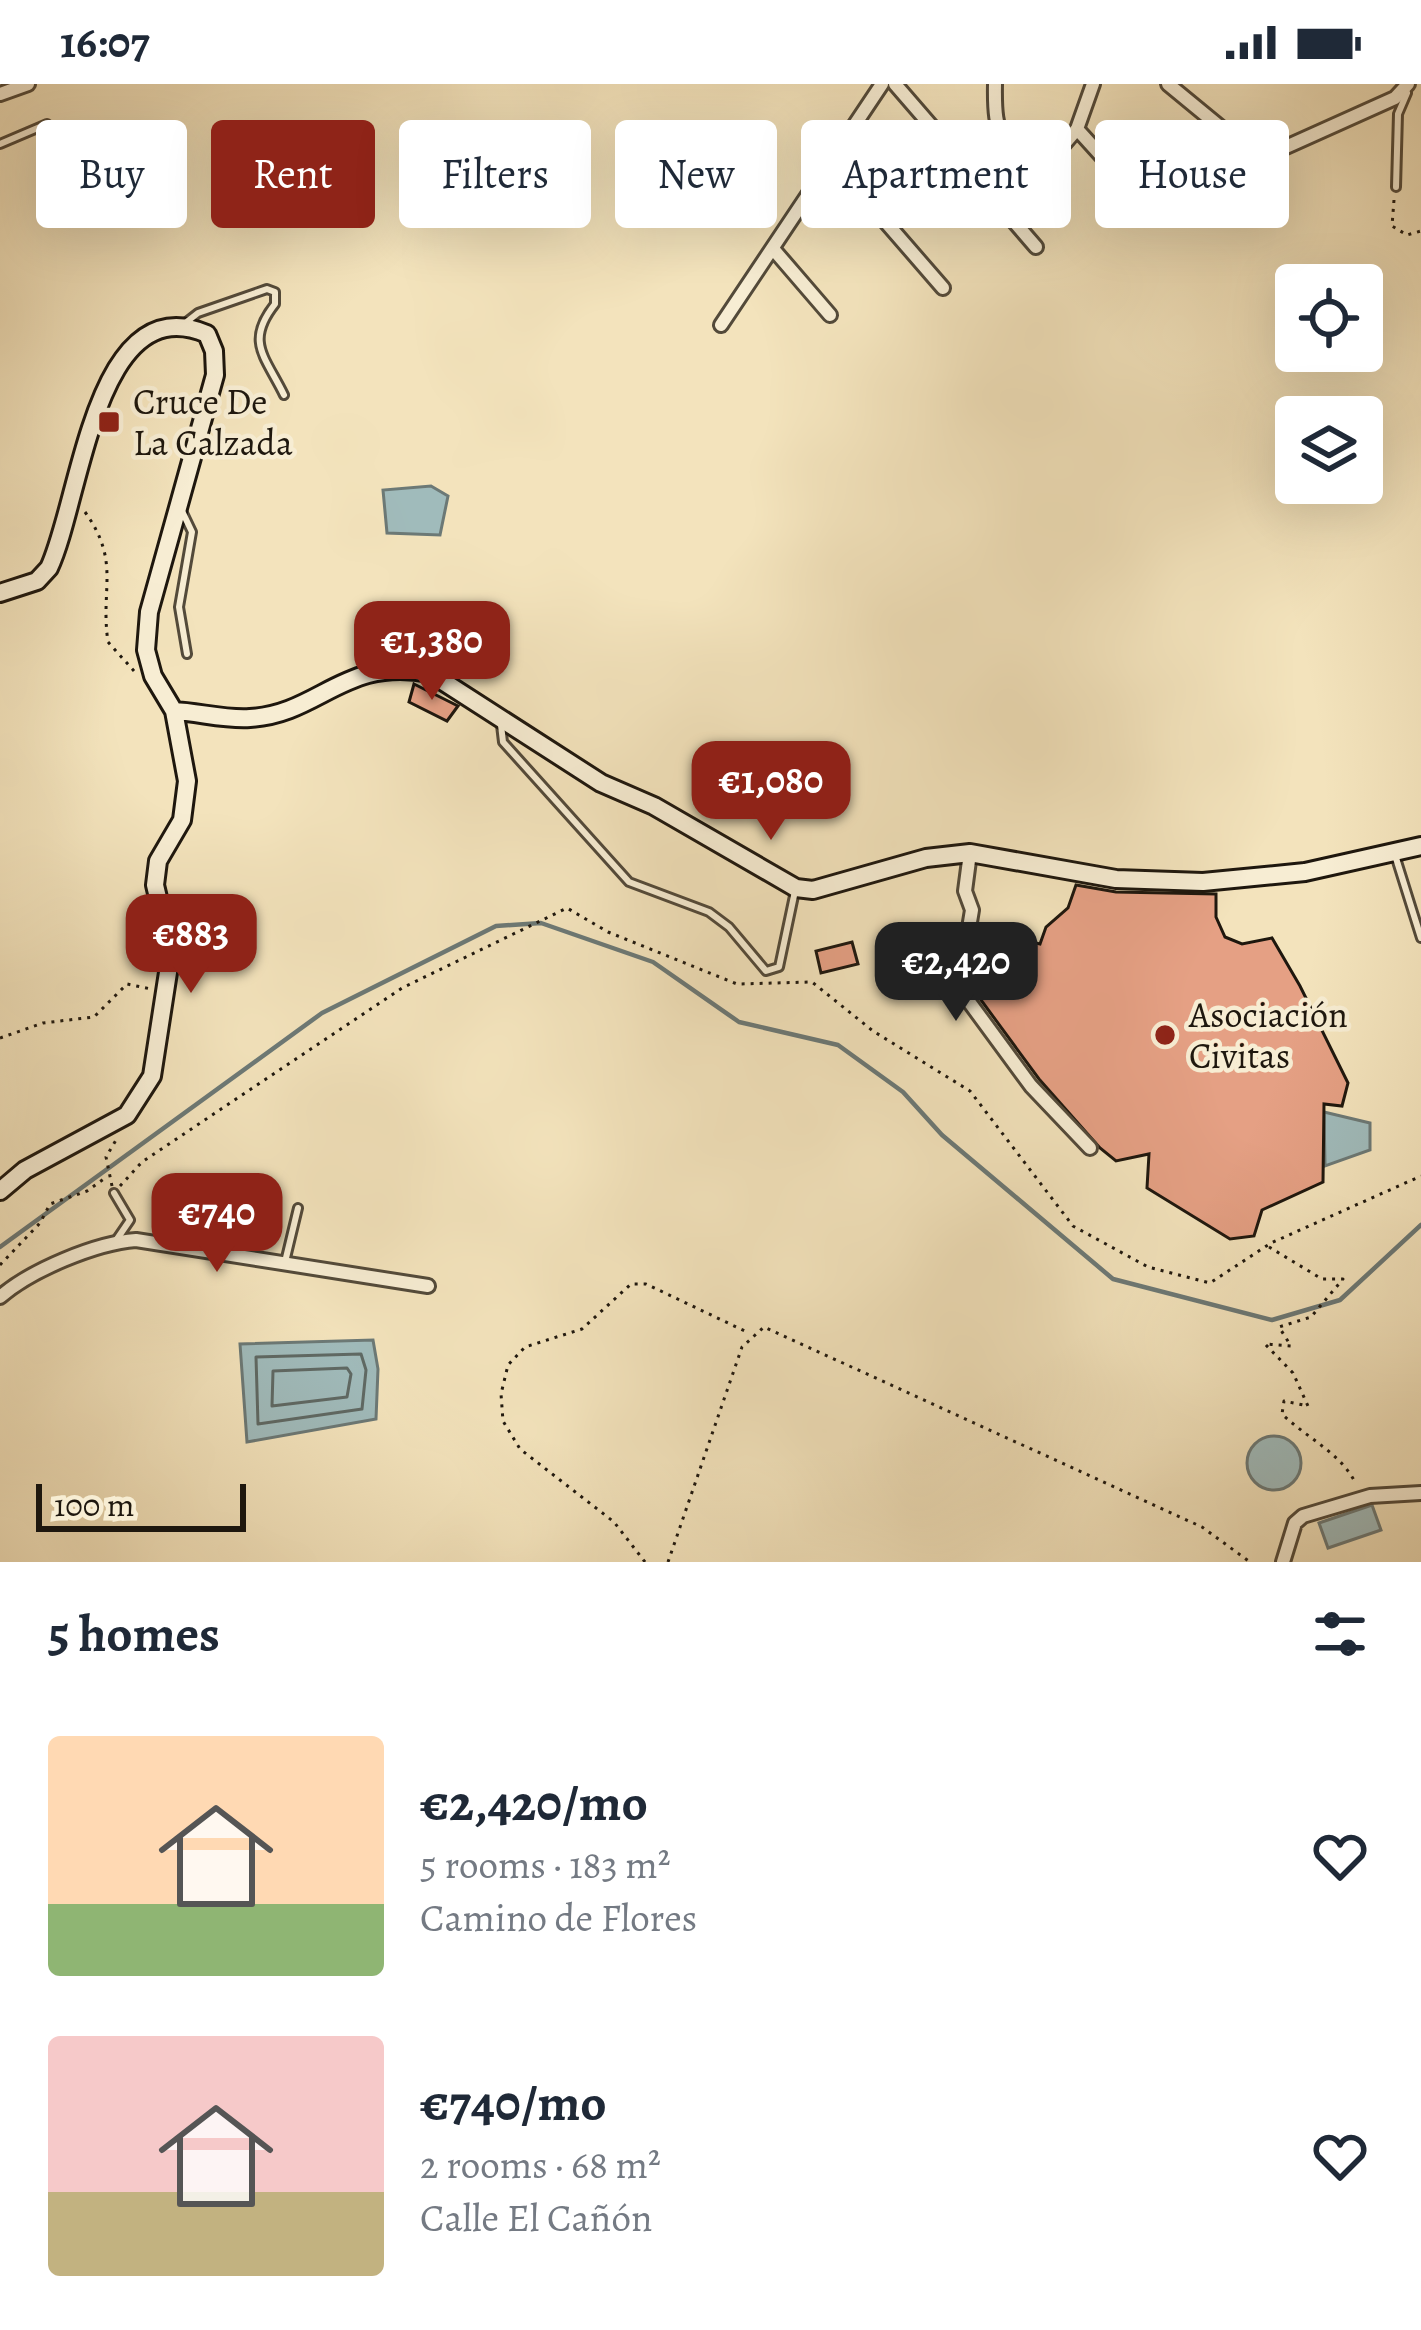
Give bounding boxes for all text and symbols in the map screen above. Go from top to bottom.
text: 16:07 [60,11,150,73]
chip: Buy [36,120,187,228]
chip: Rent [211,120,375,228]
chip: Filters [399,120,591,228]
chip: New [615,120,777,228]
chip: Apartment [801,120,1071,228]
chip: House [1095,120,1289,228]
map controls [1275,264,1383,504]
button: locate [1275,264,1383,372]
place label: Cruce De La Calzada [133,377,293,467]
button: layers [1275,396,1383,504]
marker: Cruce De La Calzada [96,409,122,435]
pin: €1,380 [334,601,530,703]
text: €1,380 [381,613,483,666]
pin: €1,080 [673,741,869,843]
text: €1,080 [719,753,823,806]
pin: €883 [120,894,262,996]
text: €883 [153,906,229,959]
pin: €2,420 [858,922,1054,1024]
text: €2,420 [902,934,1010,987]
place label: Asociación Civitas [1188,990,1348,1080]
marker: Asociación Civitas [1152,1022,1178,1048]
pin: €740 [146,1173,288,1275]
text: €740 [179,1185,256,1238]
scale bar [36,1478,246,1531]
text: 100 m [54,1482,134,1527]
text: 5 homes [48,1599,220,1669]
icon: filters [1307,1601,1373,1667]
text: €2,420/mo [420,1768,648,1838]
icon: home [144,1784,288,1928]
icon: heart [1307,1823,1373,1889]
text: 5 rooms · 183 m² [420,1838,671,1891]
text: Camino de Flores [420,1891,697,1944]
text: €740/mo [420,2068,607,2138]
icon: home [144,2084,288,2228]
icon: heart [1307,2123,1373,2189]
text: 2 rooms · 68 m² [420,2138,661,2191]
text: Calle El Cañón [420,2191,652,2244]

